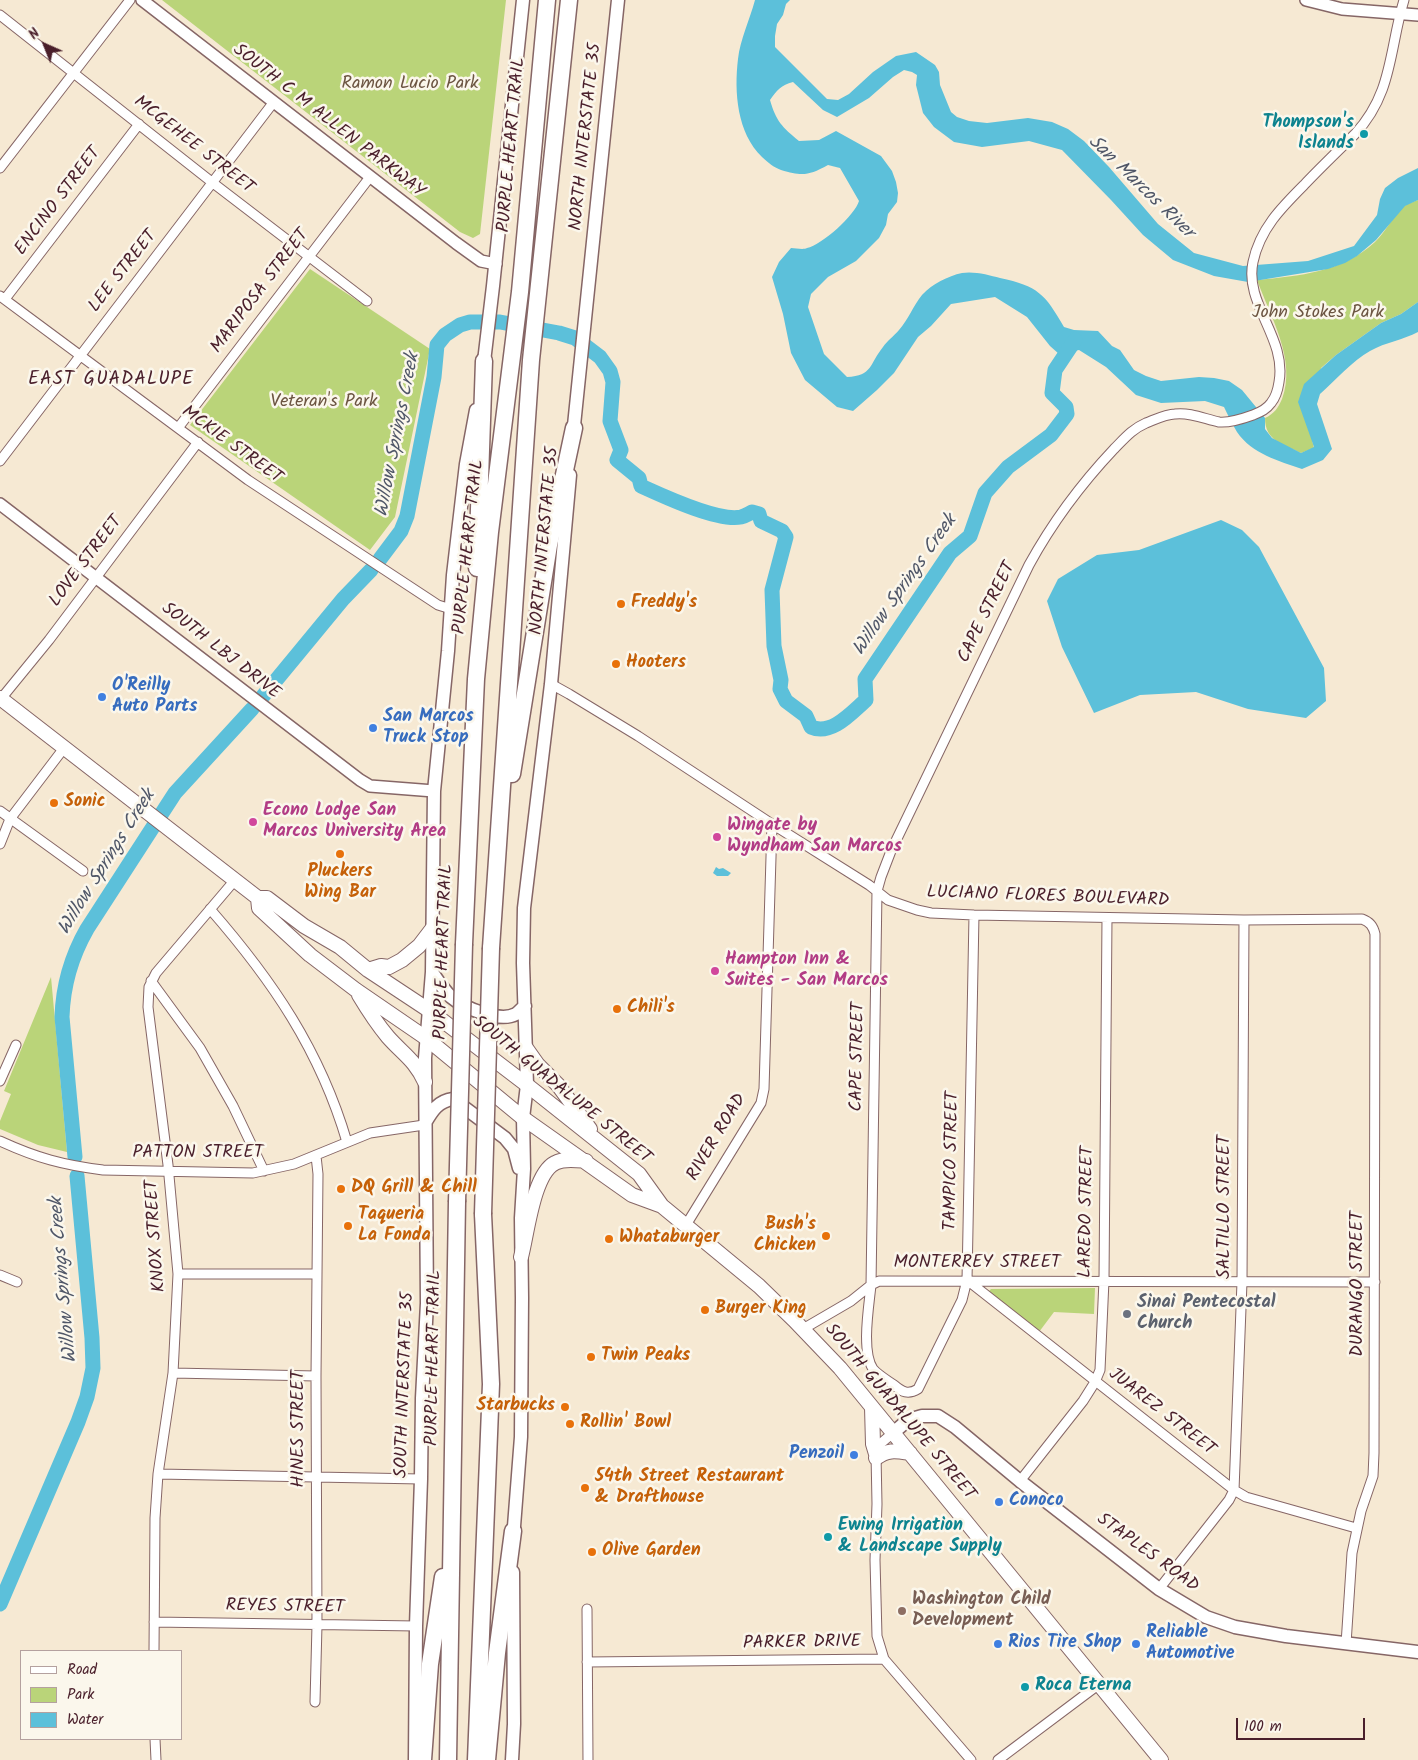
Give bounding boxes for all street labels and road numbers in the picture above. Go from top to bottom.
street label: SOUTH C M ALLEN PARKWAY [228,40,428,204]
street label: NORTH INTERSTATE 35 [566,42,608,232]
street label: PURPLE HEART TRAIL [495,56,531,234]
street label: MCGEHEE STREET [128,92,258,200]
street label: ENCINO STREET [11,144,107,260]
street label: MARIPOSA STREET [207,226,315,358]
street label: LEE STREET [85,227,163,317]
street label: MCKIE STREET [176,402,286,490]
street label: NORTH INTERSTATE 35 [527,446,565,636]
street label: PURPLE HEART TRAIL [450,458,490,636]
street label: LOVE STREET [46,512,128,612]
street label: CAPE STREET [954,559,1022,667]
street label: SOUTH LBJ DRIVE [156,599,284,705]
street label: PURPLE HEART TRAIL [431,864,459,1040]
street label: LUCIANO FLORES BOULEVARD [926,883,1170,913]
street label: CAPE STREET [847,1002,871,1112]
street label: SOUTH GUADALUPE STREET [467,1012,655,1170]
street label: RIVER ROAD [683,1090,753,1186]
street label: TAMPICO STREET [941,1091,965,1231]
street label: SALTILLO STREET [1215,1135,1237,1279]
street label: PATTON STREET [133,1143,263,1165]
street label: LAREDO STREET [1076,1146,1100,1278]
street label: KNOX STREET [142,1179,172,1293]
street label: DURANGO STREET [1348,1211,1370,1357]
street label: MONTERREY STREET [893,1253,1061,1275]
street label: PURPLE HEART TRAIL [423,1270,447,1446]
street label: SOUTH INTERSTATE 35 [392,1292,420,1478]
street label: SOUTH GUADALUPE STREET [819,1320,979,1506]
street label: JUAREZ STREET [1103,1364,1219,1462]
street label: HINES STREET [289,1370,311,1488]
street label: STAPLES ROAD [1092,1510,1202,1598]
street label: REYES STREET [225,1596,345,1620]
street label: PARKER DRIVE [743,1632,861,1656]

